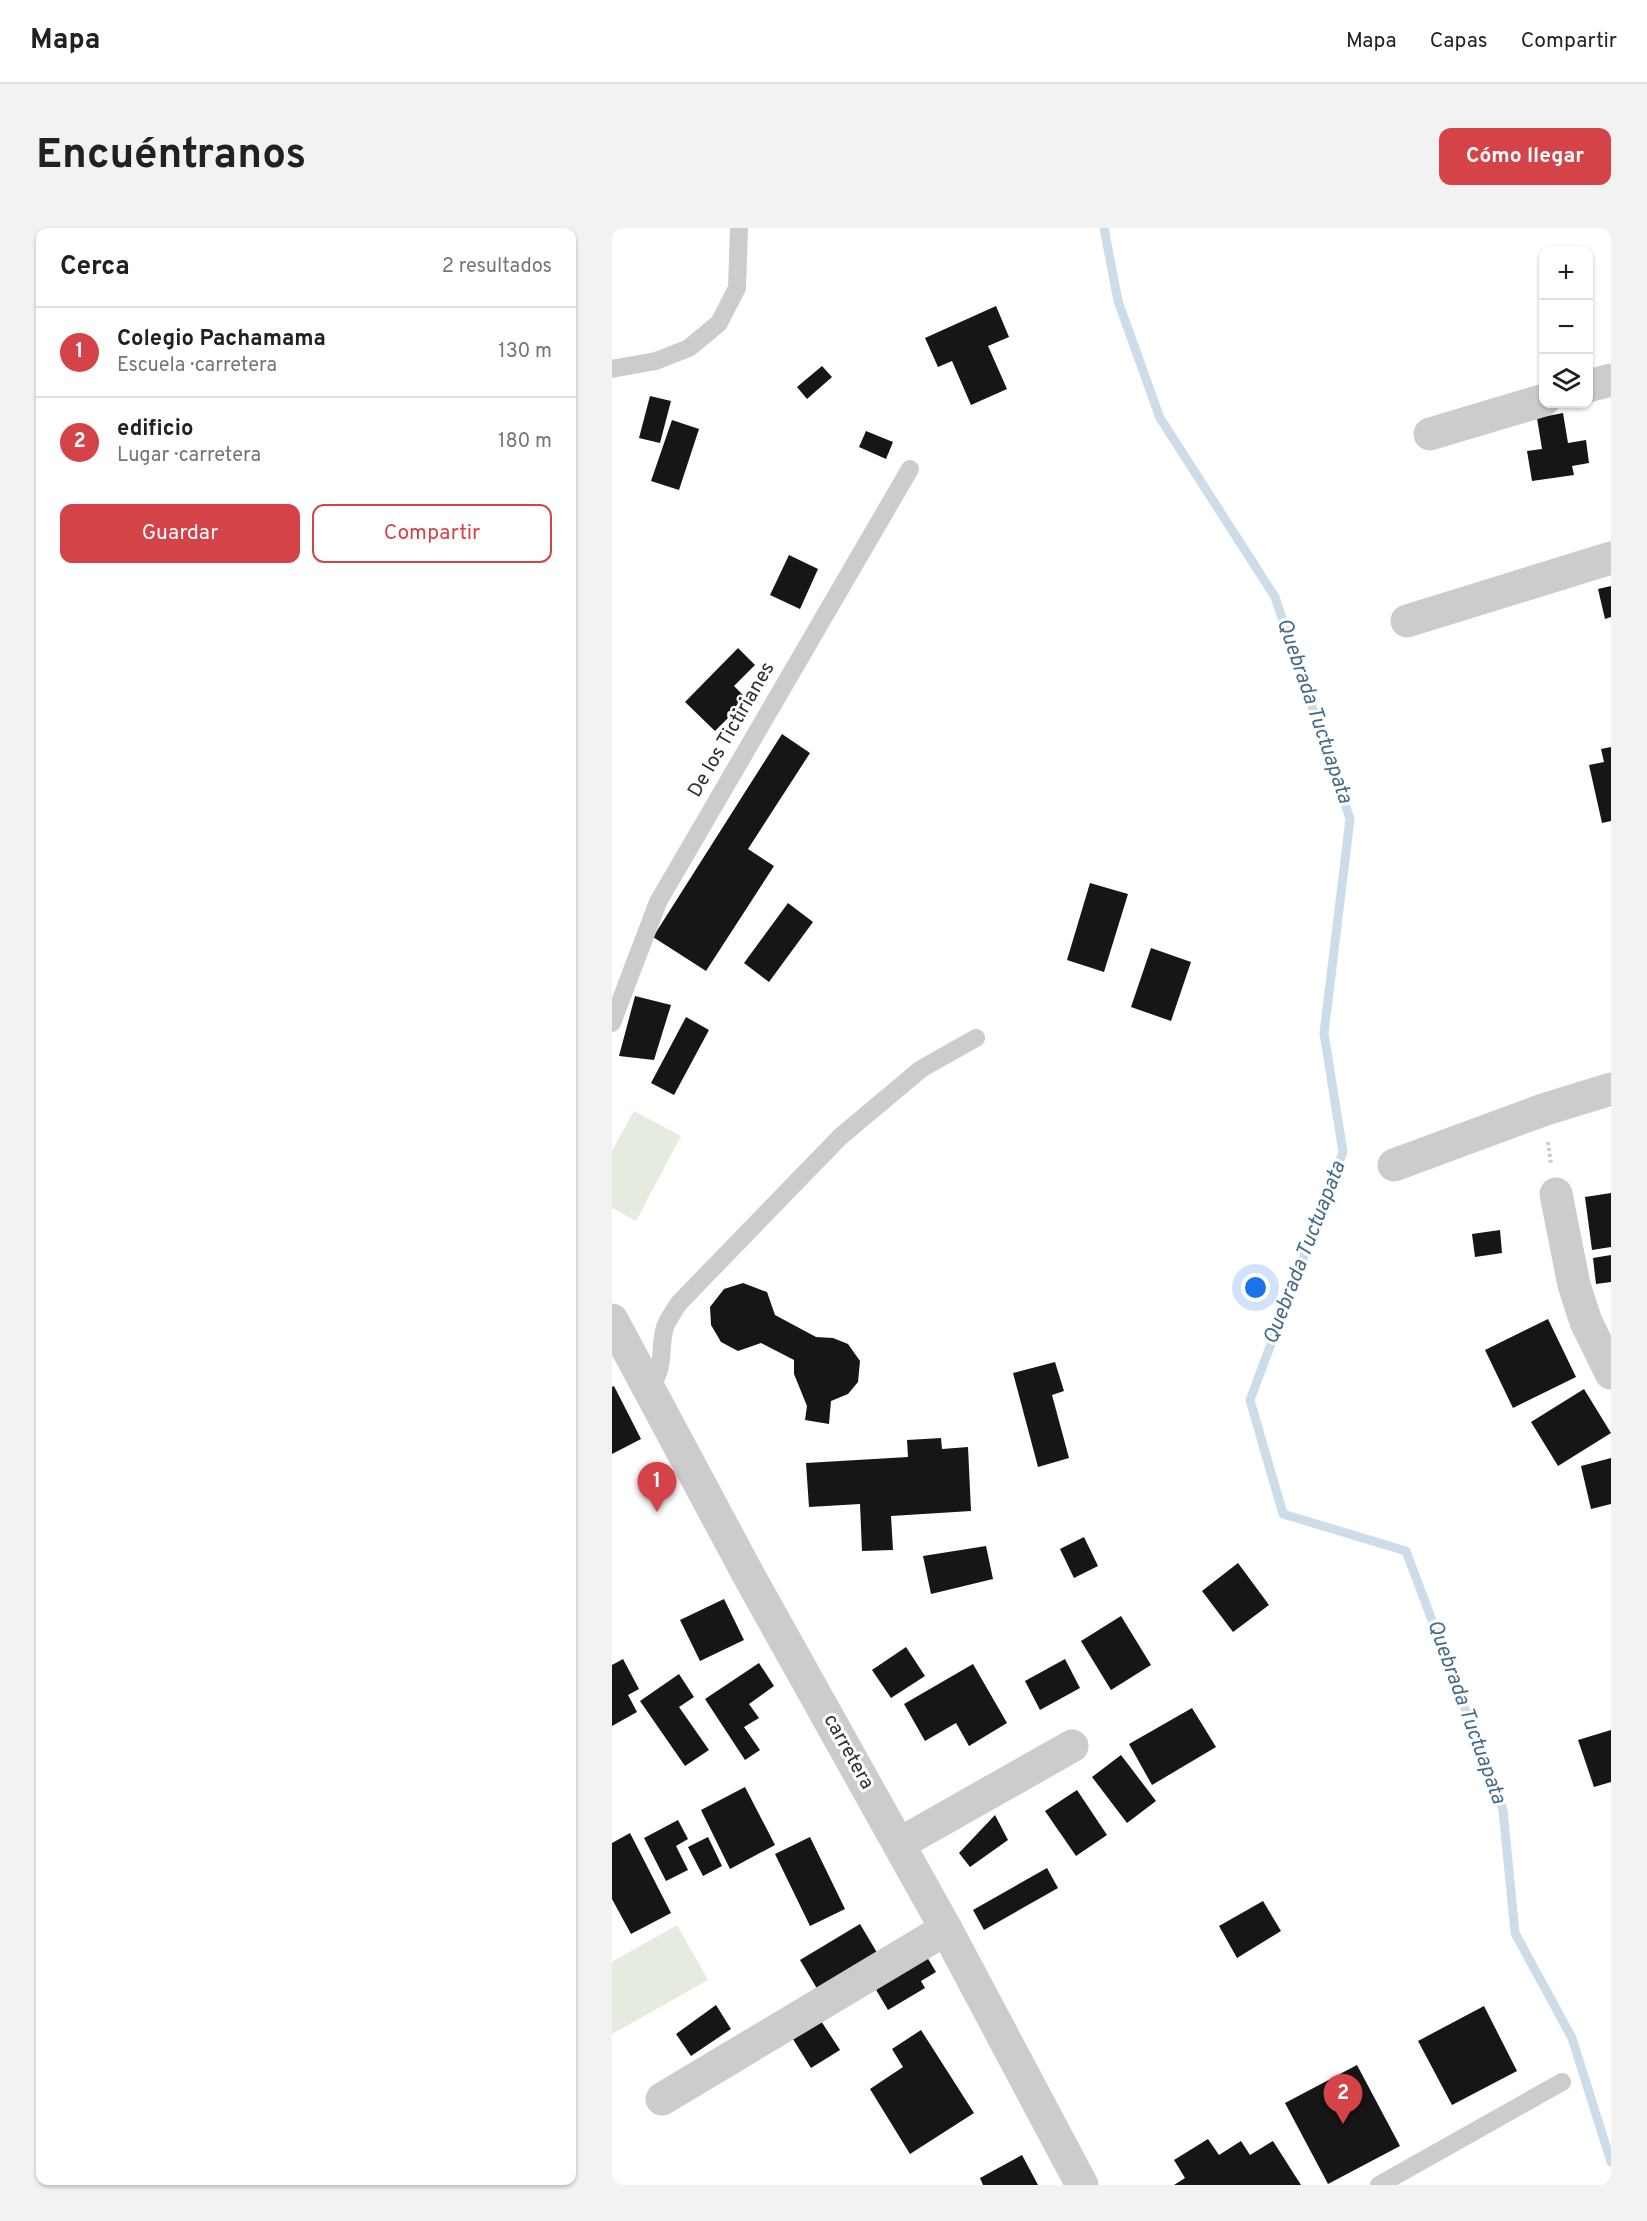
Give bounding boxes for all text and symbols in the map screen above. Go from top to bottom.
text: Mapa [30,23,100,59]
text: Mapa [1346,28,1397,55]
text: Capas [1430,28,1488,55]
text: Compartir [1521,28,1617,55]
button: Cómo llegar [1439,128,1611,185]
text: Encuéntranos [36,130,306,183]
map controls [1539,246,1593,408]
button: + [1539,246,1593,300]
text: Cerca [60,251,130,284]
text: 2 resultados [442,254,552,280]
button: − [1539,300,1593,354]
text: Colegio Pachamama [117,326,326,353]
text: 1 [76,339,84,365]
text: 130 m [498,339,552,365]
text: Escuela · carretera [117,353,277,379]
button: layers [1539,354,1593,408]
text: edificio [117,416,193,443]
text: 2 [73,429,86,455]
text: 180 m [498,429,552,455]
text: Lugar · carretera [117,443,261,469]
button: Guardar [60,504,300,563]
button: Compartir [312,504,552,563]
water label: Quebrada Tuctuapata [1270,615,1358,807]
street label: De los Tictirianes [683,658,781,802]
water label: Quebrada Tuctuapata [1258,1157,1352,1348]
your location [1241,1273,1270,1302]
pin: 1 [638,1462,676,1512]
water label: Quebrada Tuctuapata [1420,1616,1512,1808]
street label: carretera [817,1710,879,1794]
pin: 2 [1324,2074,1362,2124]

